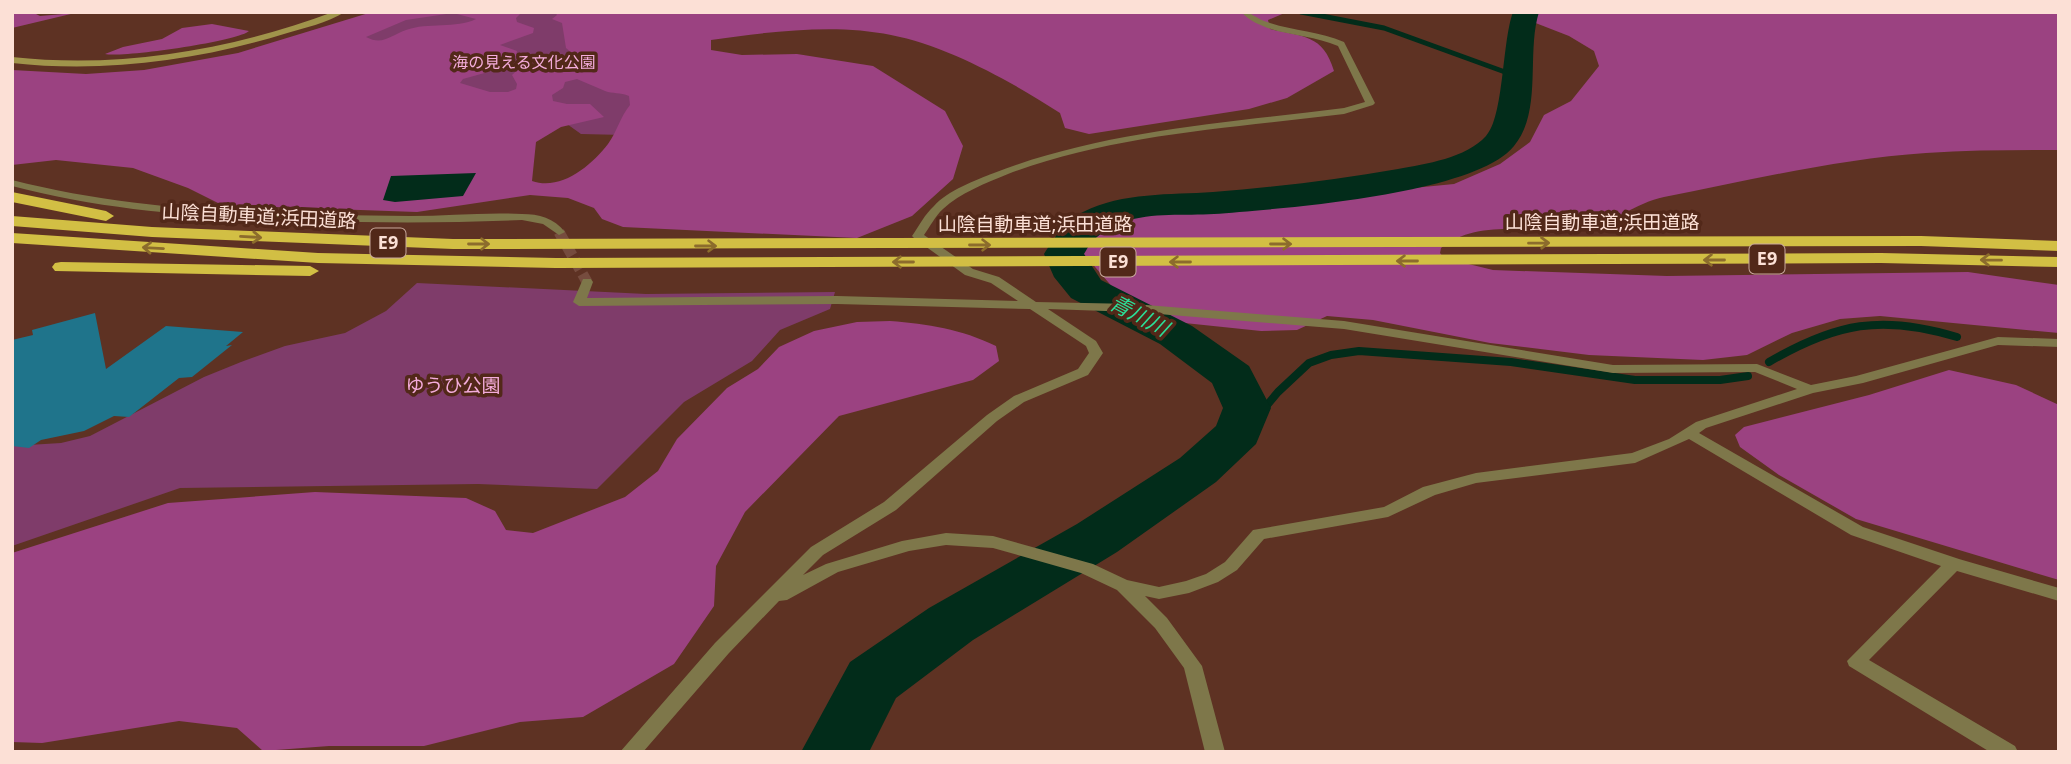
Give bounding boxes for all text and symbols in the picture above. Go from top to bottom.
park label: 海の見える文化公園 [452,51,596,73]
street label: 山陰自動車道;浜田道路 [161,198,357,234]
street label: 山陰自動車道;浜田道路 [1504,209,1700,235]
street label: 山陰自動車道;浜田道路 [937,211,1133,237]
road number: E9 [370,229,406,258]
one-way arrow [240,230,263,243]
one-way arrow [1528,236,1551,250]
one-way arrow [1269,237,1292,251]
one-way arrow [467,238,490,251]
one-way arrow [968,238,991,252]
one-way arrow [694,239,717,253]
one-way arrow [142,242,165,255]
road number: E9 [1750,244,1784,274]
road number: E9 [1100,248,1136,276]
one-way arrow [1703,253,1726,267]
one-way arrow [1979,253,2002,267]
one-way arrow [1396,254,1419,268]
one-way arrow [892,255,915,269]
one-way arrow [1168,255,1191,269]
water label: 青川川 [1105,288,1176,343]
park label: ゆうひ公園 [405,372,501,398]

